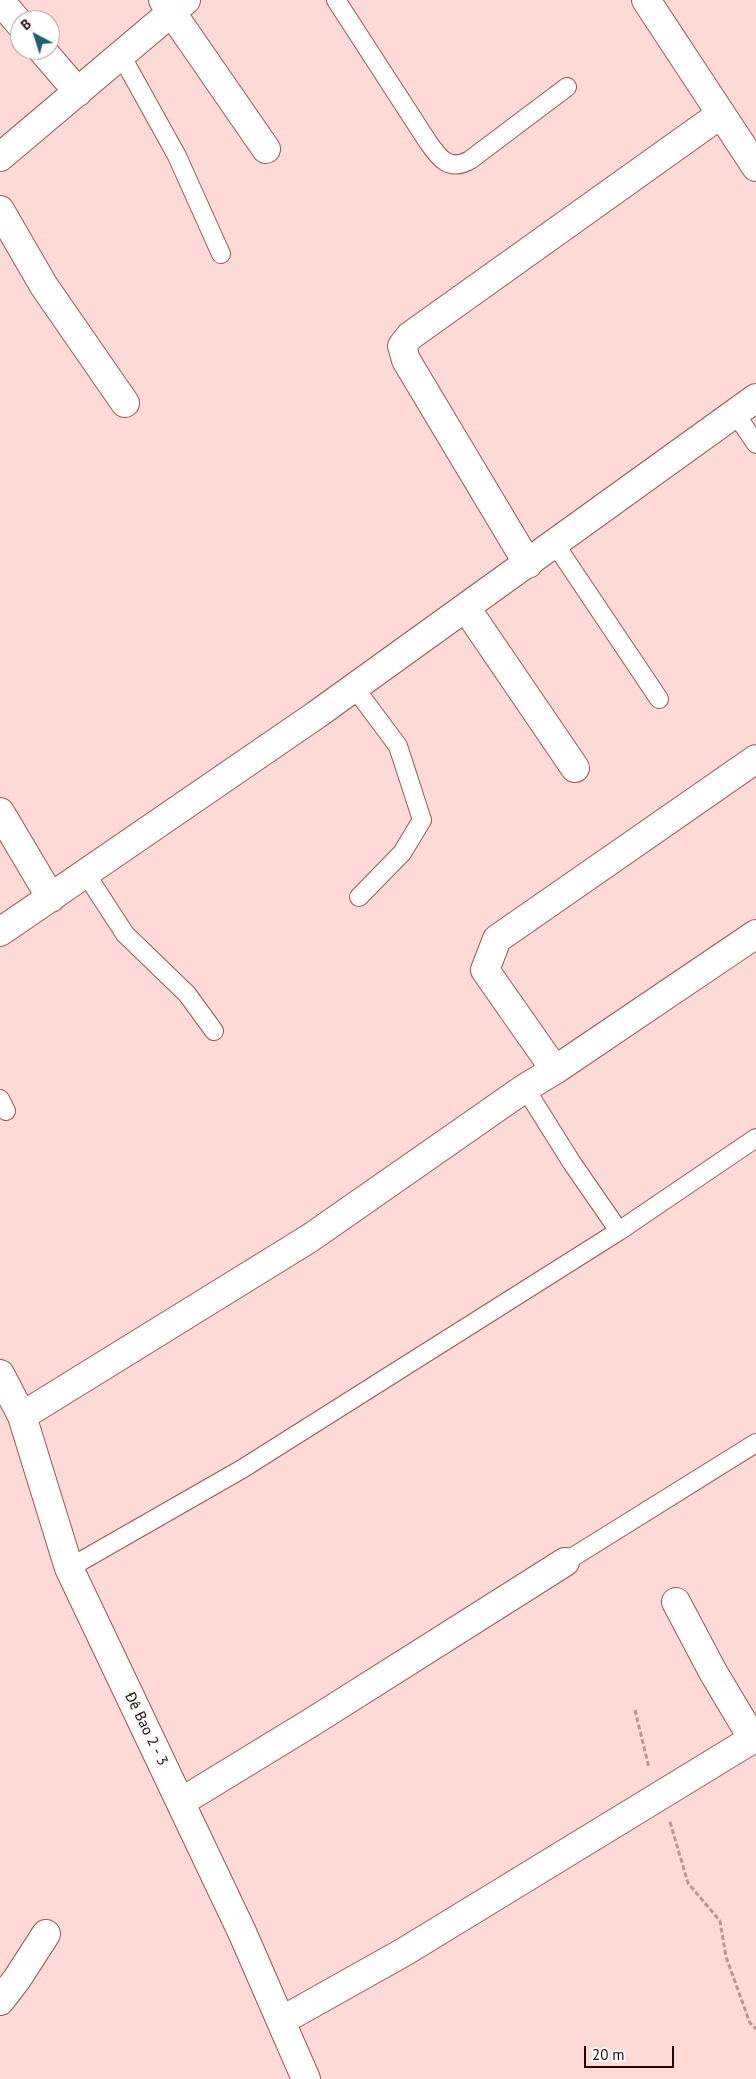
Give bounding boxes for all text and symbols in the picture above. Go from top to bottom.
north arrow [10,10,60,60]
text: B [17,15,35,34]
street label: Đê Bao 2 - 3 [120,1689,172,1769]
scale bar [586,2036,676,2068]
text: 20 m [592,2045,625,2064]

